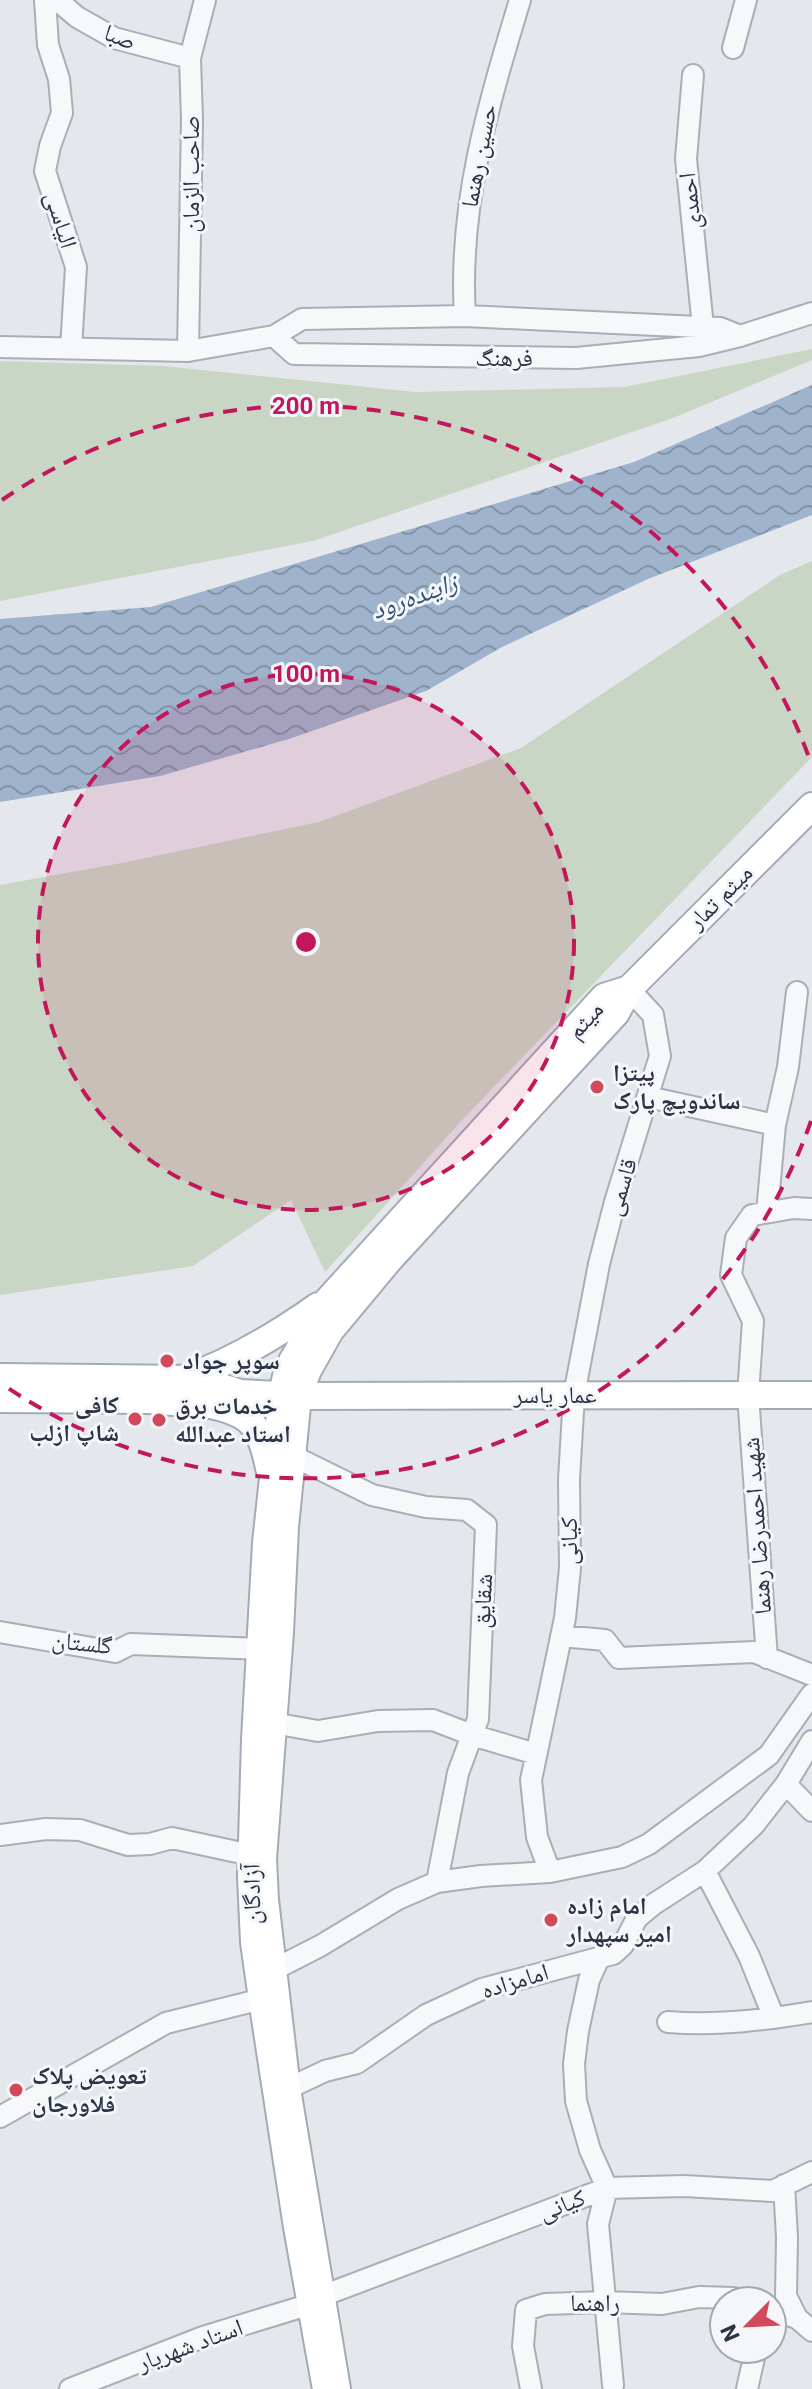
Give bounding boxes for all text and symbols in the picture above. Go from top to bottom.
street label: صبا [100,18,140,56]
street label: حسین رهنما [455,102,503,210]
street label: صاحب الزمان [177,115,205,233]
street label: احمدی [673,171,707,231]
street label: الیاسی [39,188,83,252]
street label: فرهنگ [475,344,533,372]
text: 200 m [272,392,340,420]
water label: زاینده‌رود [367,566,463,625]
text: 100 m [272,660,340,688]
street label: میثم تمار [681,859,760,937]
centre of rings [292,928,320,956]
street label: میثم [561,995,611,1046]
place label: پیتزا ساندویچ پارک [613,1059,740,1116]
marker: پیتزا ساندویچ پارک [588,1078,606,1096]
street label: قاسمی [599,1155,643,1219]
place label: سوپر جواد [183,1347,280,1375]
marker: سوپر جواد [158,1352,176,1370]
street label: عمار یاسر [512,1381,597,1409]
place label: کافی شاپ ازلب [29,1391,119,1447]
place label: خدمات برق استاد عبدالله [175,1392,291,1448]
marker: کافی شاپ ازلب [126,1410,144,1428]
marker: خدمات برق استاد عبدالله [150,1411,168,1429]
street label: شهید احمدرضا رهنما [737,1436,777,1616]
street label: کیانی [555,1517,583,1565]
street label: شقایق [468,1573,498,1629]
street label: گلستان [50,1626,114,1660]
street label: آزادگان [237,1863,267,1925]
place label: امام زاده امیر سپهدار [566,1892,672,1948]
marker: امام زاده امیر سپهدار [542,1911,560,1929]
street label: امامزاده [478,1958,552,2004]
place label: تعویض پلاک فلاورجان [32,2062,147,2118]
marker: تعویض پلاک فلاورجان [7,2081,25,2099]
street label: کیانی [535,2183,589,2227]
north arrow [708,2285,788,2365]
street label: راهنما [570,2289,620,2317]
street label: استاد شهریار [132,2313,247,2377]
text: N [716,2321,745,2345]

